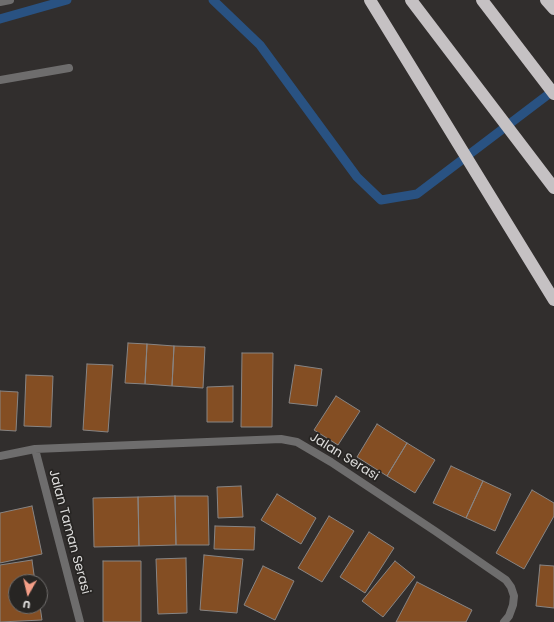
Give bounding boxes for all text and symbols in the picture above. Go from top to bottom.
street label: Jalan Serasi [306,430,382,484]
street label: Jalan Taman Serasi [45,468,93,596]
north arrow [8,574,48,614]
text: U [22,596,31,613]

